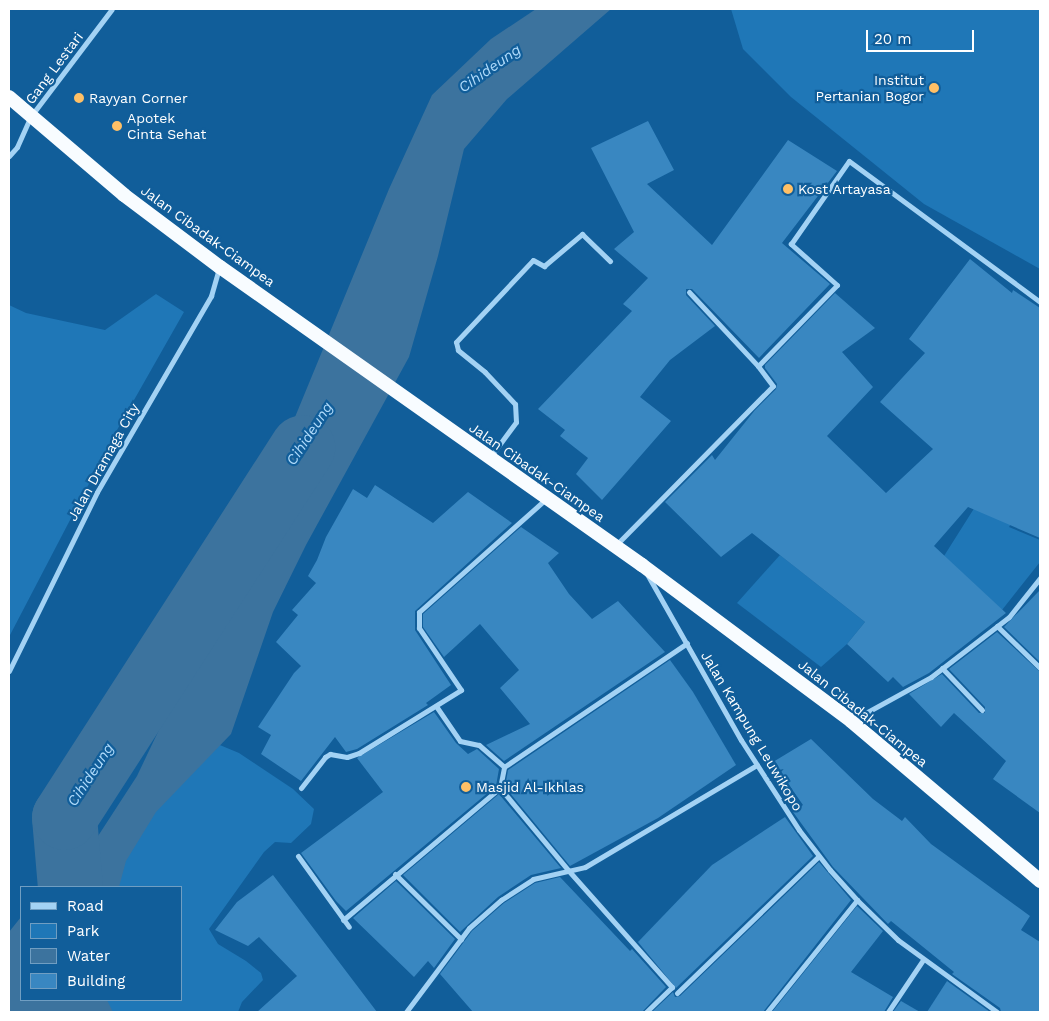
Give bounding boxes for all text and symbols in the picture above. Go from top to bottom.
scale bar [869,20,976,52]
street label: Gang Lestari [21,29,87,107]
text: 20 m [874,30,912,48]
water label: Cihideung [455,41,525,97]
place label: Institut Pertanian Bogor [816,72,924,104]
marker: Institut Pertanian Bogor [928,82,940,94]
place label: Rayyan Corner [89,90,188,106]
marker: Rayyan Corner [73,92,85,104]
place label: Apotek Cinta Sehat [127,110,207,142]
marker: Apotek Cinta Sehat [111,120,123,132]
place label: Kost Artayasa [798,181,891,197]
street label: Jalan Cibadak-Ciampea [138,182,278,290]
marker: Kost Artayasa [782,183,794,195]
water label: Cihideung [283,399,337,469]
street label: Jalan Dramaga City [64,400,142,524]
street label: Jalan Cibadak-Ciampea [466,419,608,525]
street label: Jalan Kampung Leuwikopo [698,648,806,814]
street label: Jalan Cibadak-Ciampea [795,656,931,770]
water label: Cihideung [64,740,118,810]
place label: Masjid Al-Ikhlas [476,779,585,795]
marker: Masjid Al-Ikhlas [460,781,472,793]
legend [20,886,182,1001]
text: Road [67,897,104,915]
text: Park [67,922,99,940]
text: Water [67,947,110,965]
text: Building [67,972,125,990]

